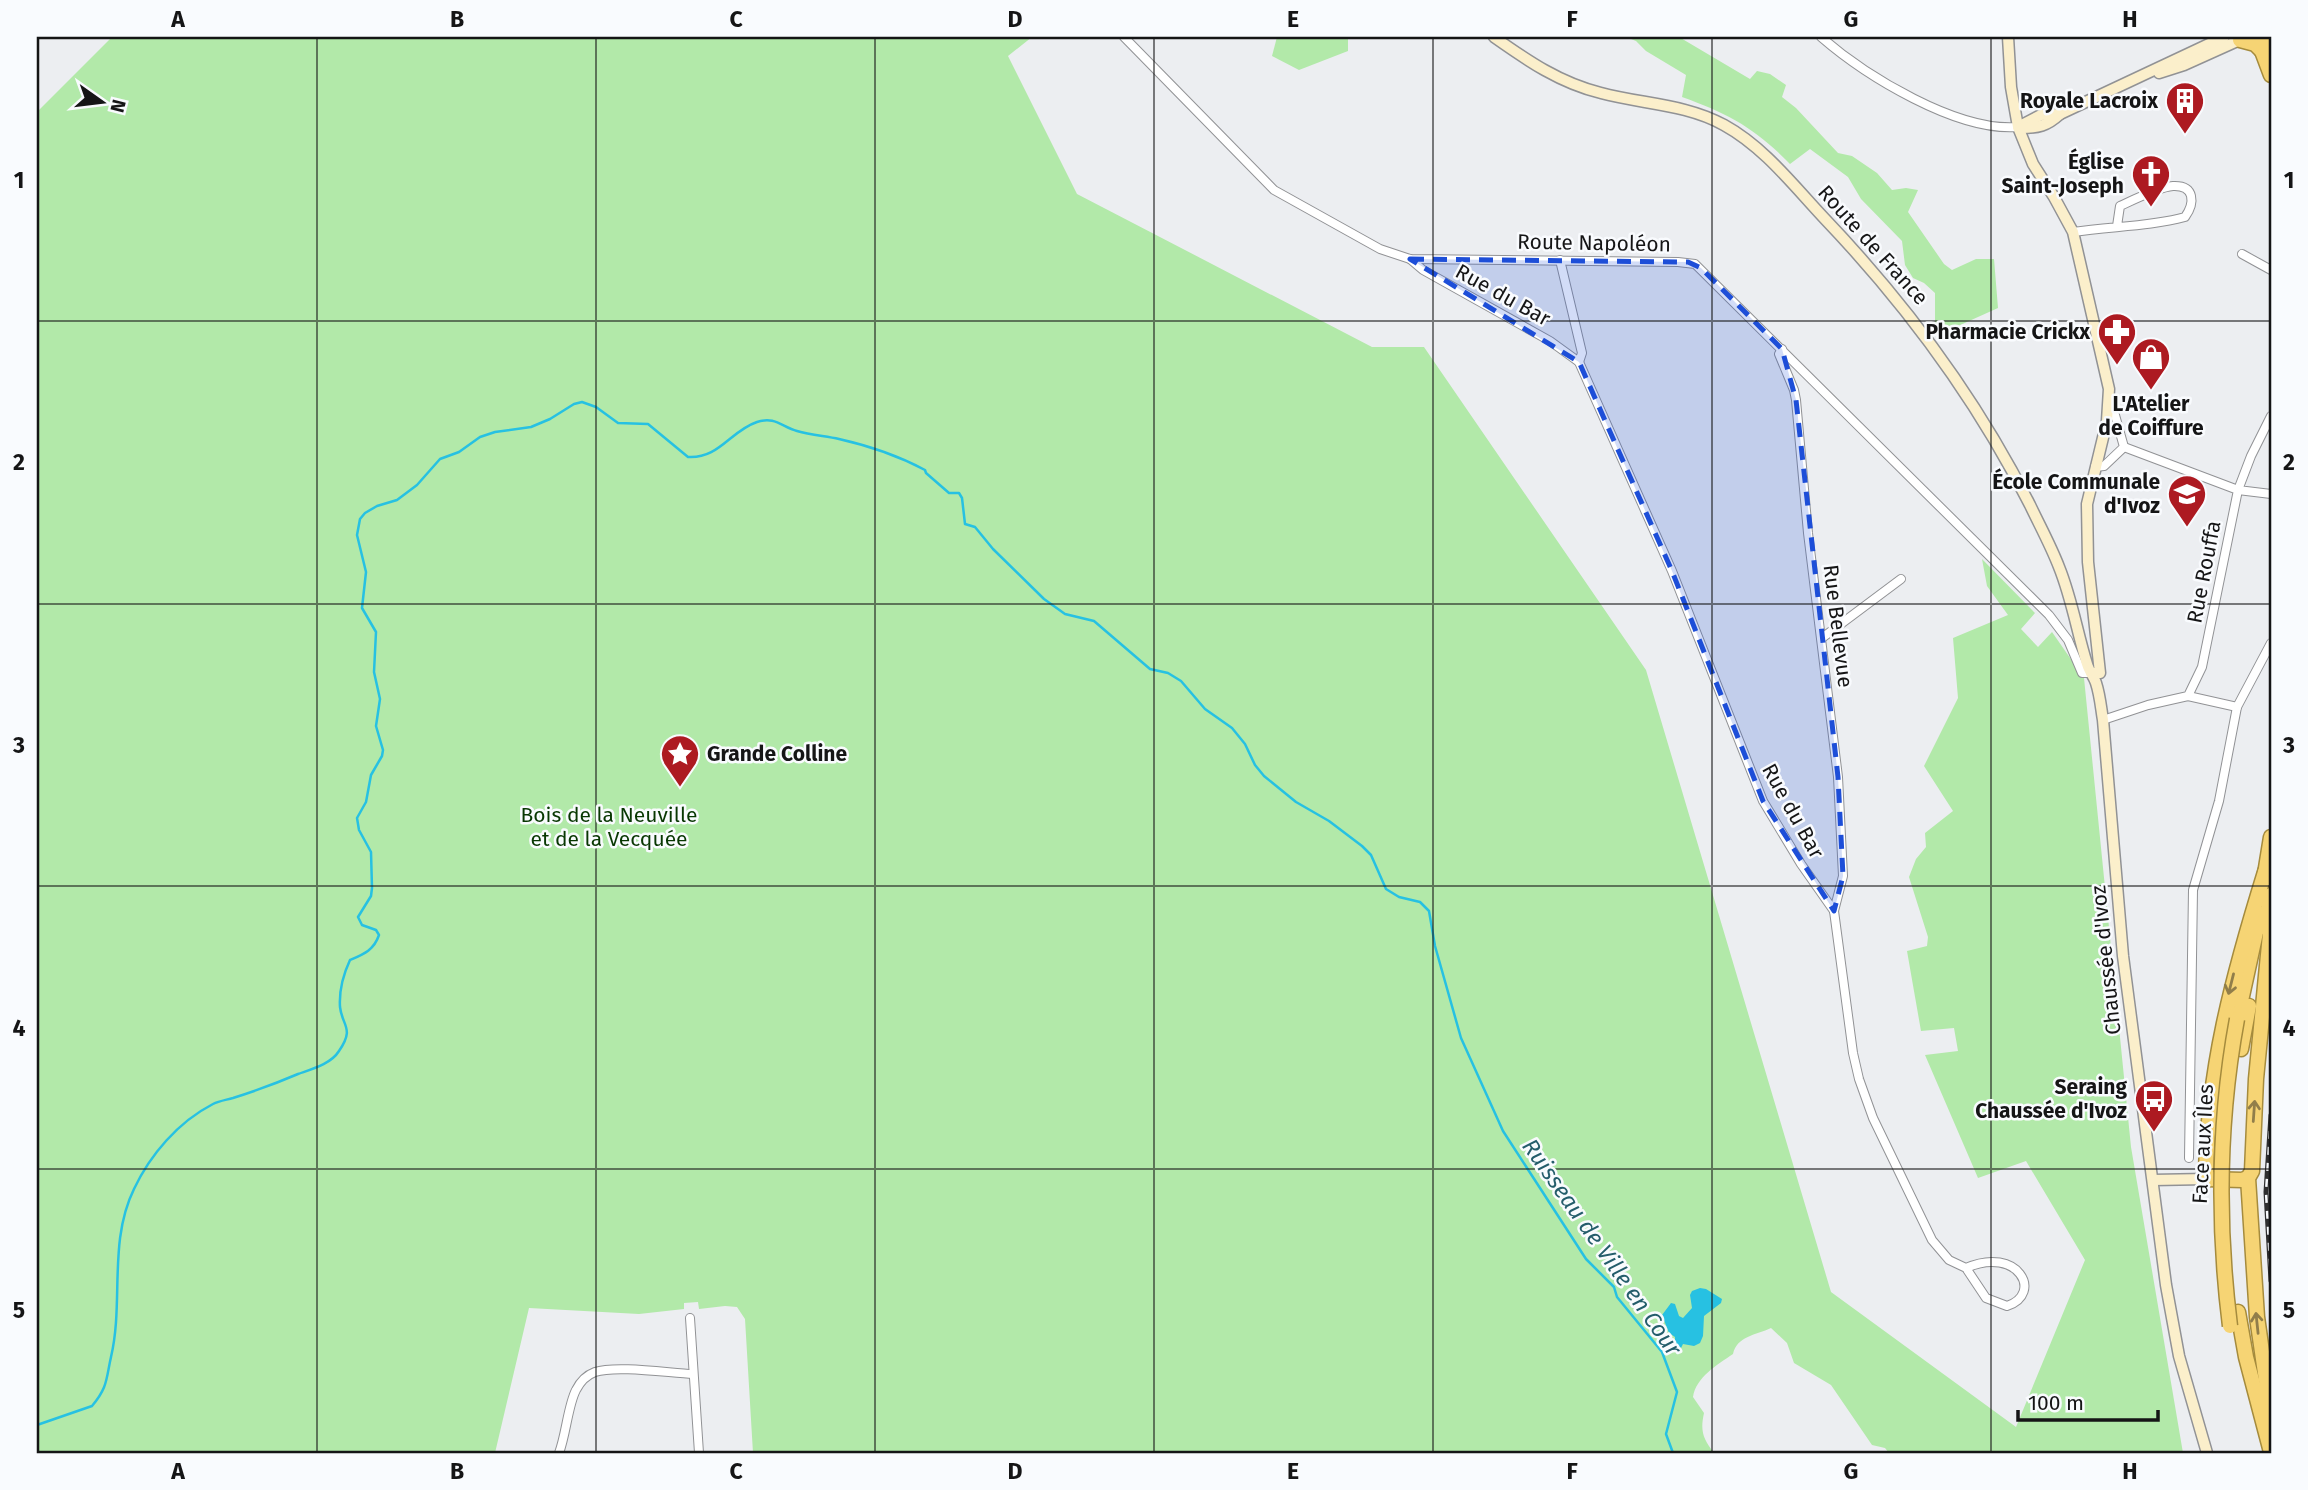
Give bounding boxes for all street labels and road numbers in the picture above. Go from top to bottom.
street label: Route de France [1812,180,1934,310]
street label: Route Napoléon [1517,229,1671,257]
street label: Rue du Bar [1451,258,1555,332]
street label: Rue Rouffa [2181,519,2227,625]
street label: Rue Bellevue [1818,563,1858,689]
street label: Rue du Bar [1756,759,1830,863]
street label: Chaussée d'Ivoz [2085,884,2127,1036]
street label: Face aux Îles [2187,1083,2219,1205]

